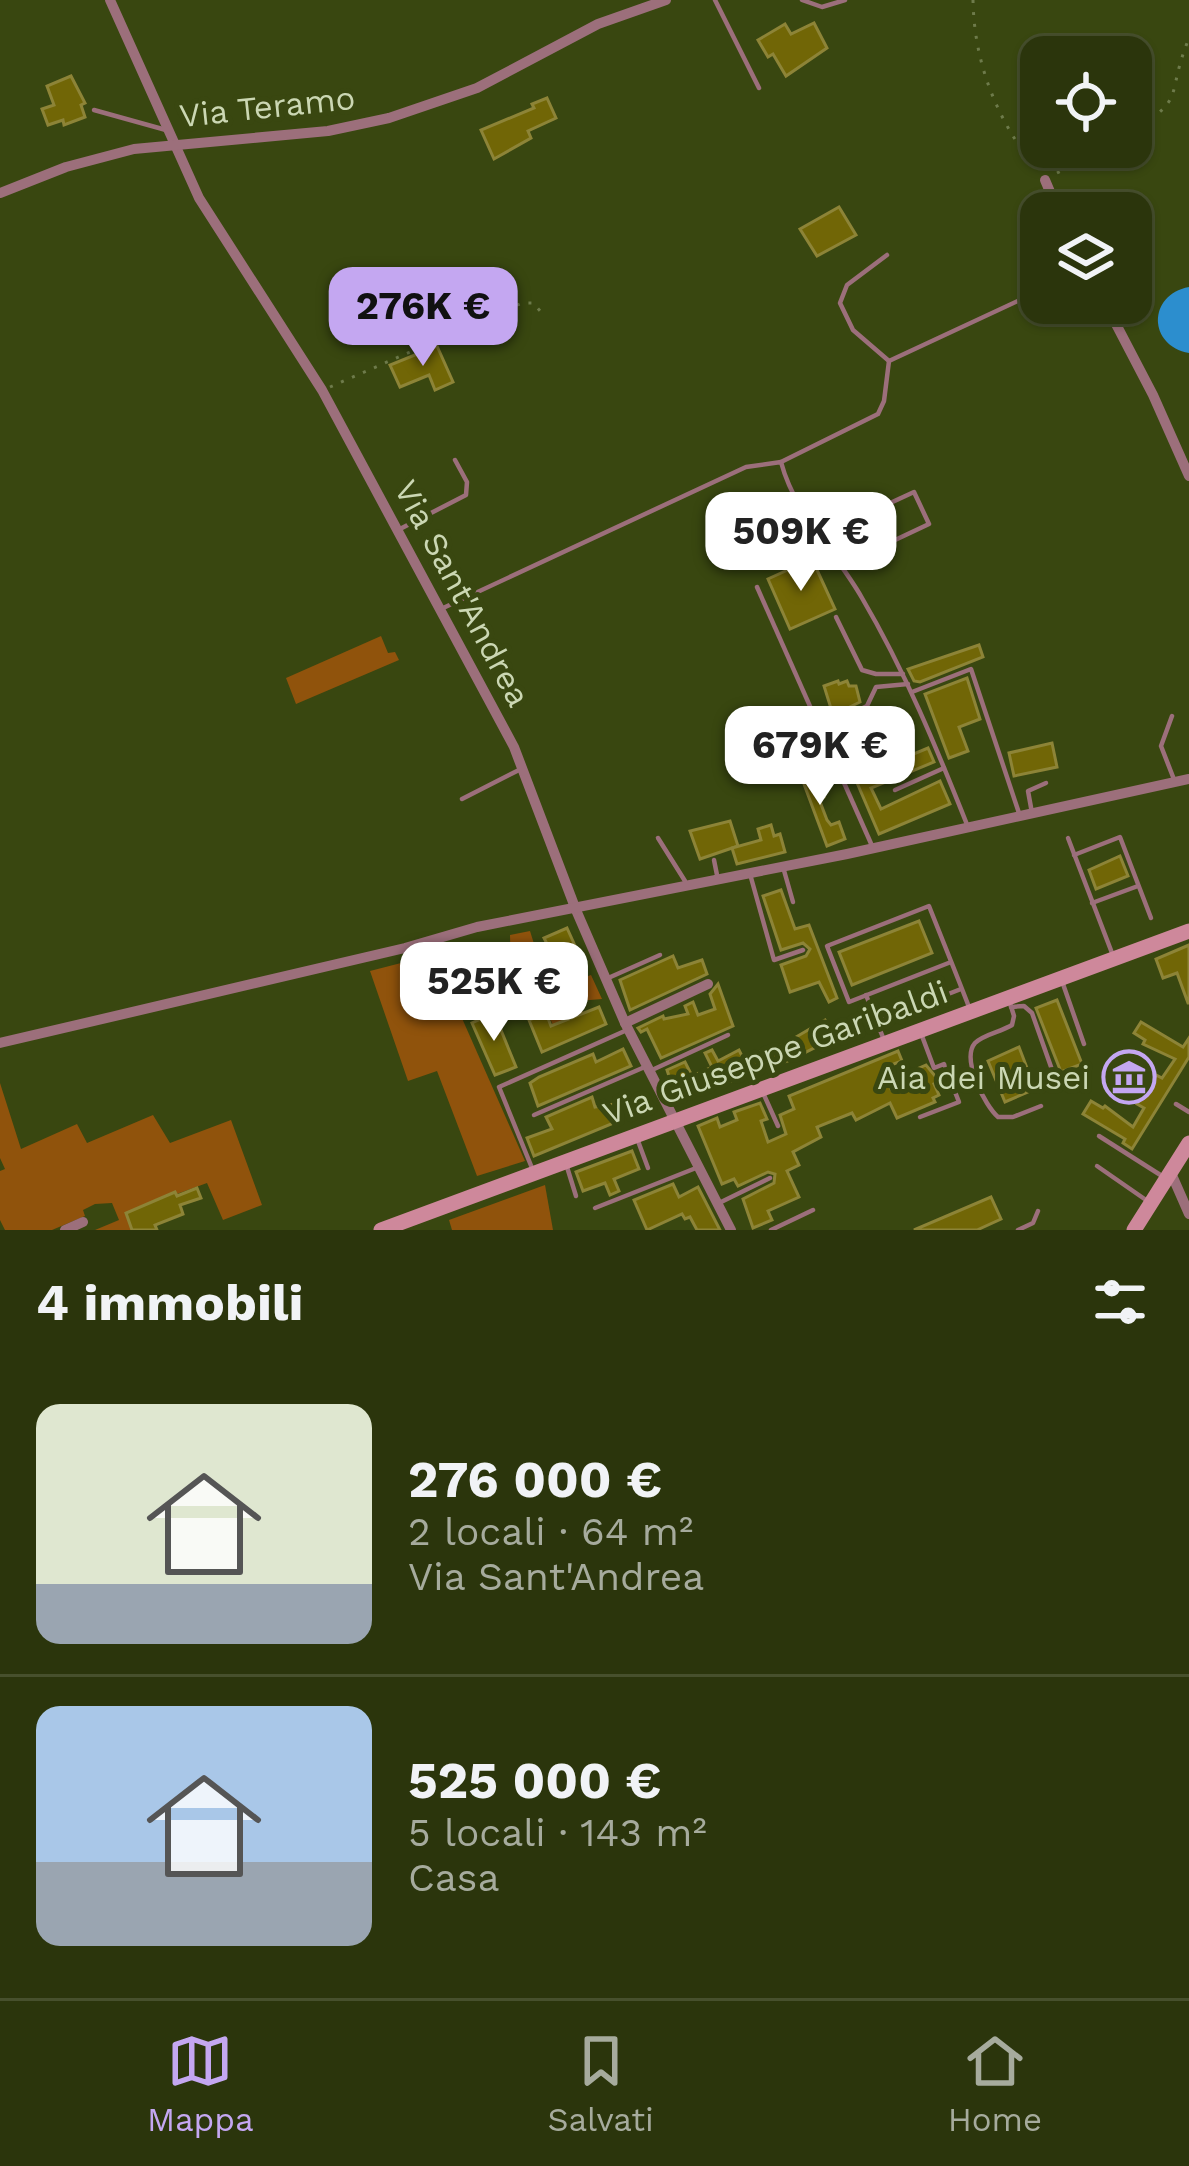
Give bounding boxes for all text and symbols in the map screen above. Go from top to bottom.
map controls [1020,36,1152,324]
button: locate [1020,36,1152,168]
street label: Via Teramo [177,78,357,135]
button: layers [1020,192,1152,324]
pin: 276K € [325,267,521,369]
text: 276K € [356,283,490,328]
street label: Via Sant'Andrea [386,473,539,713]
pin: 509K € [703,492,899,594]
text: 509K € [732,508,870,553]
pin: 679K € [722,706,918,808]
text: 679K € [752,722,888,767]
pin: 525K € [396,942,592,1044]
text: 525K € [427,958,561,1003]
street label: Via Giuseppe Garibaldi [597,972,953,1133]
museum icon: Aia dei Musei [1101,1049,1157,1105]
place label: Aia dei Musei [877,1058,1090,1097]
icon: filters [1087,1269,1153,1335]
text: 4 immobili [36,1273,303,1332]
text: 276 000 € [408,1450,662,1509]
icon: home [132,1452,276,1596]
text: 2 locali · 64 m² [408,1509,693,1554]
text: Via Sant'Andrea [408,1554,704,1599]
text: 525 000 € [408,1751,661,1810]
icon: home [132,1754,276,1898]
text: 5 locali · 143 m² [408,1810,707,1855]
text: Casa [408,1855,499,1900]
tab: Mappa [147,2028,254,2139]
tab: Salvati [548,2028,654,2139]
tab: Home [948,2028,1042,2139]

